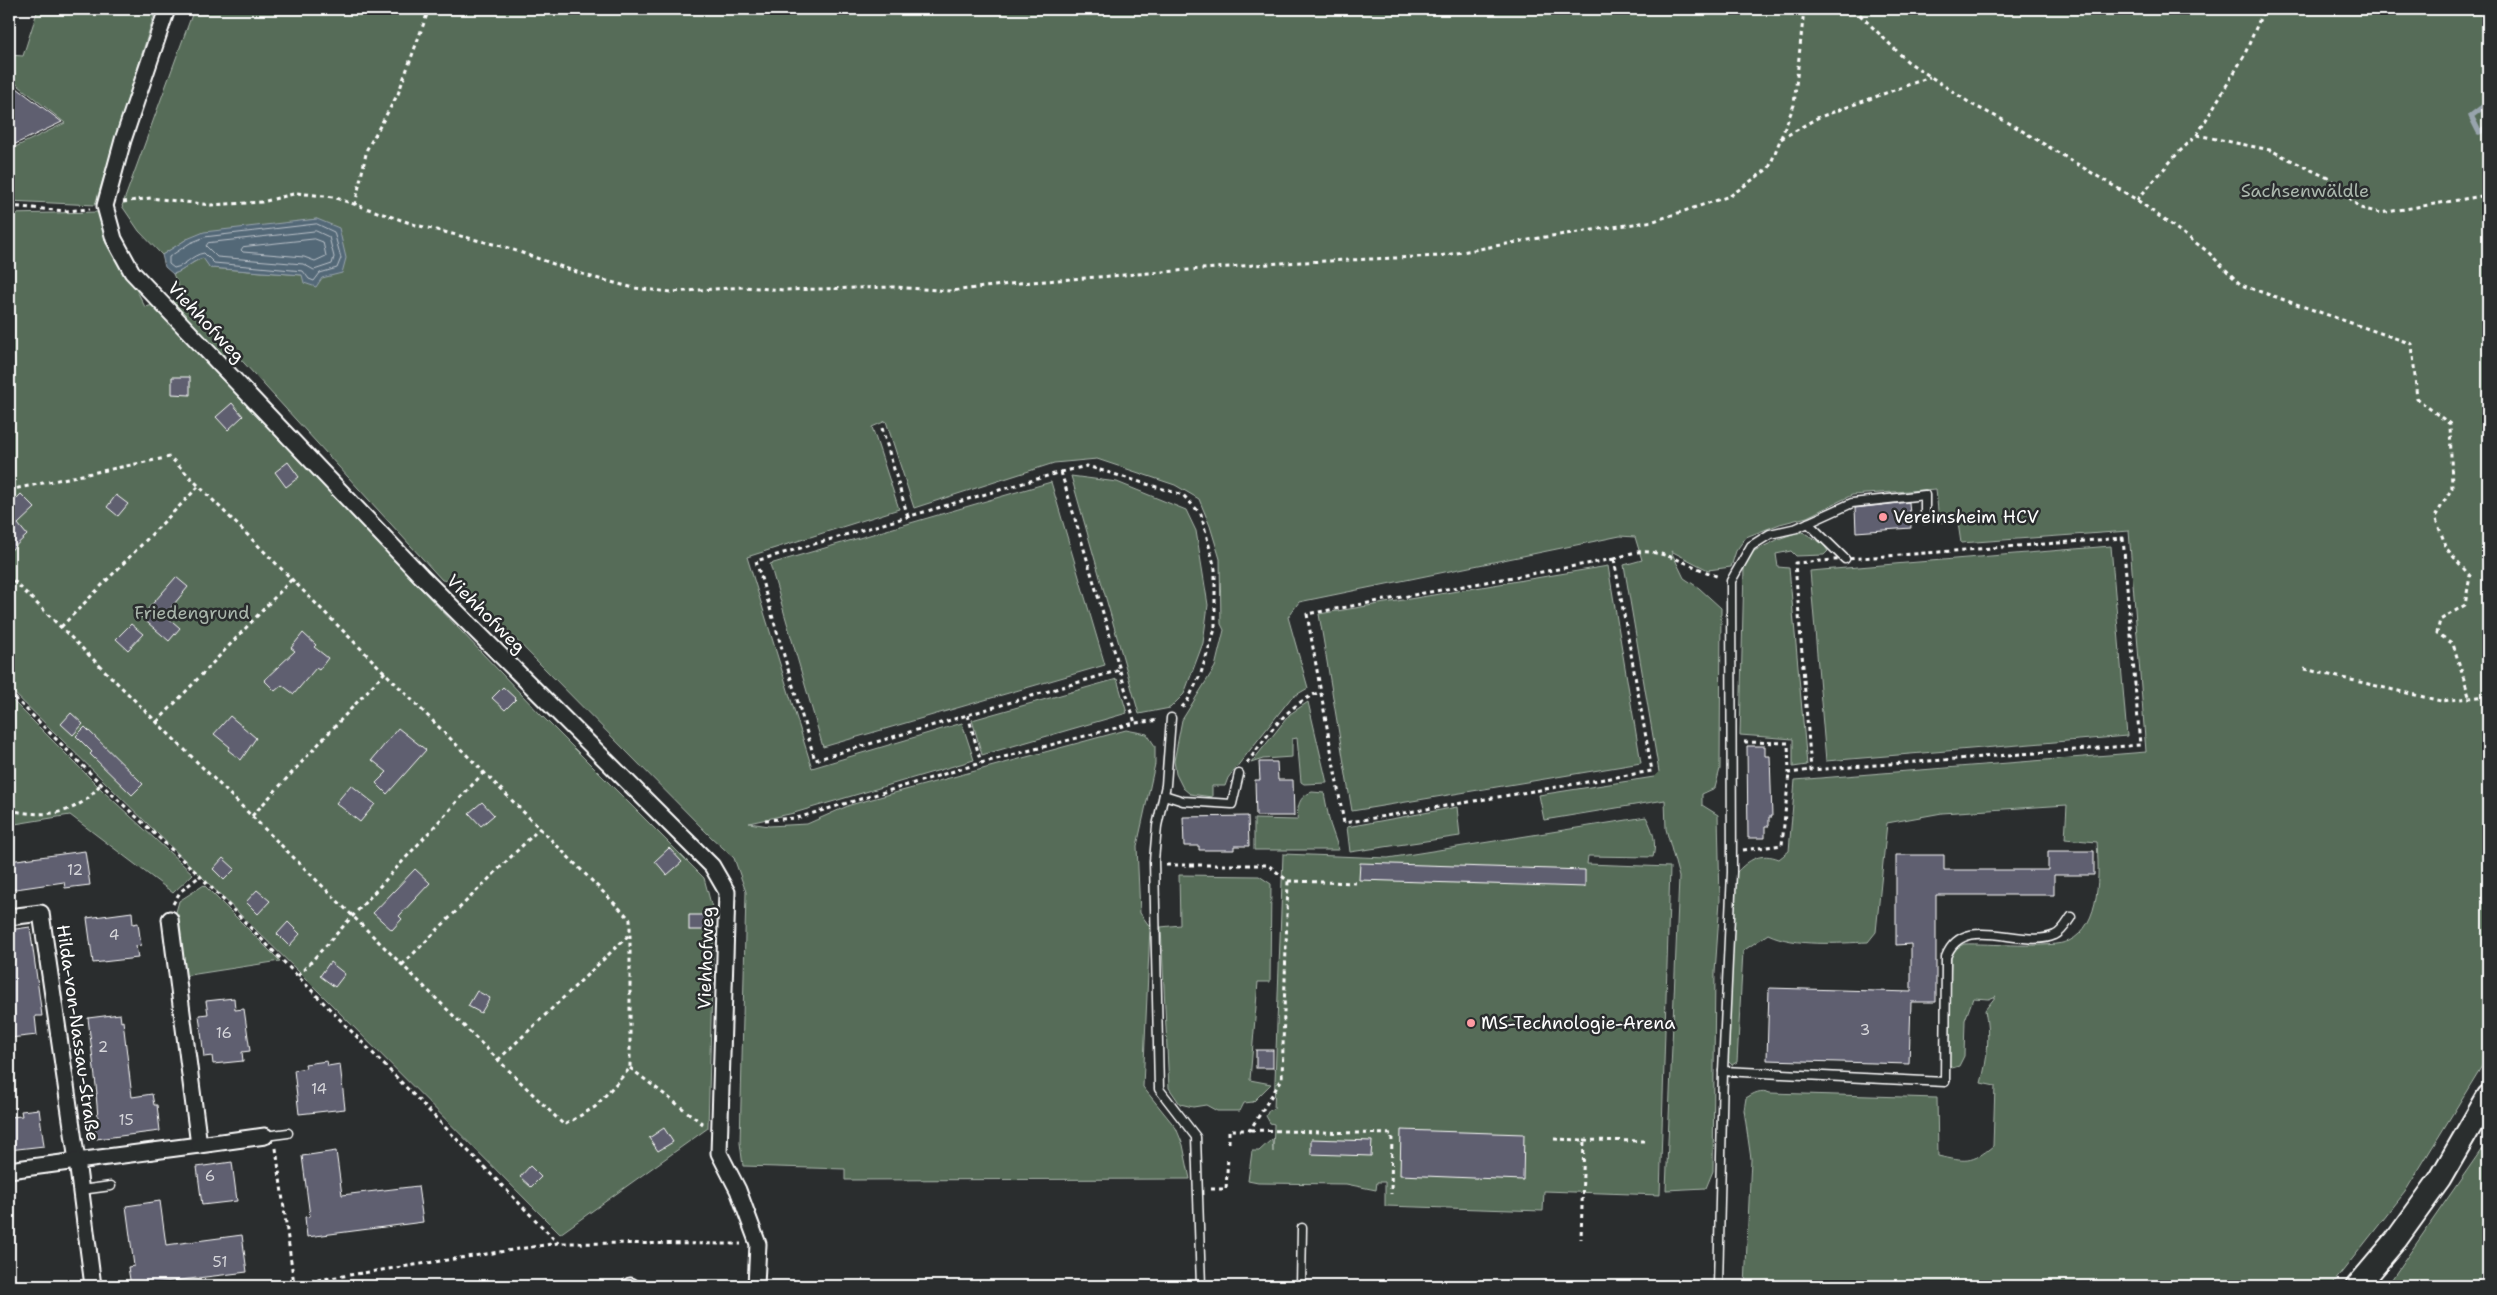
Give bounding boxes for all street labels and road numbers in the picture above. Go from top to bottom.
street label: Viehhofweg [162,276,250,368]
street label: Viehhofweg [441,569,531,659]
street label: Viehhofweg [692,906,720,1010]
street label: Hilda-von-Nassau-Straße [51,923,105,1143]

